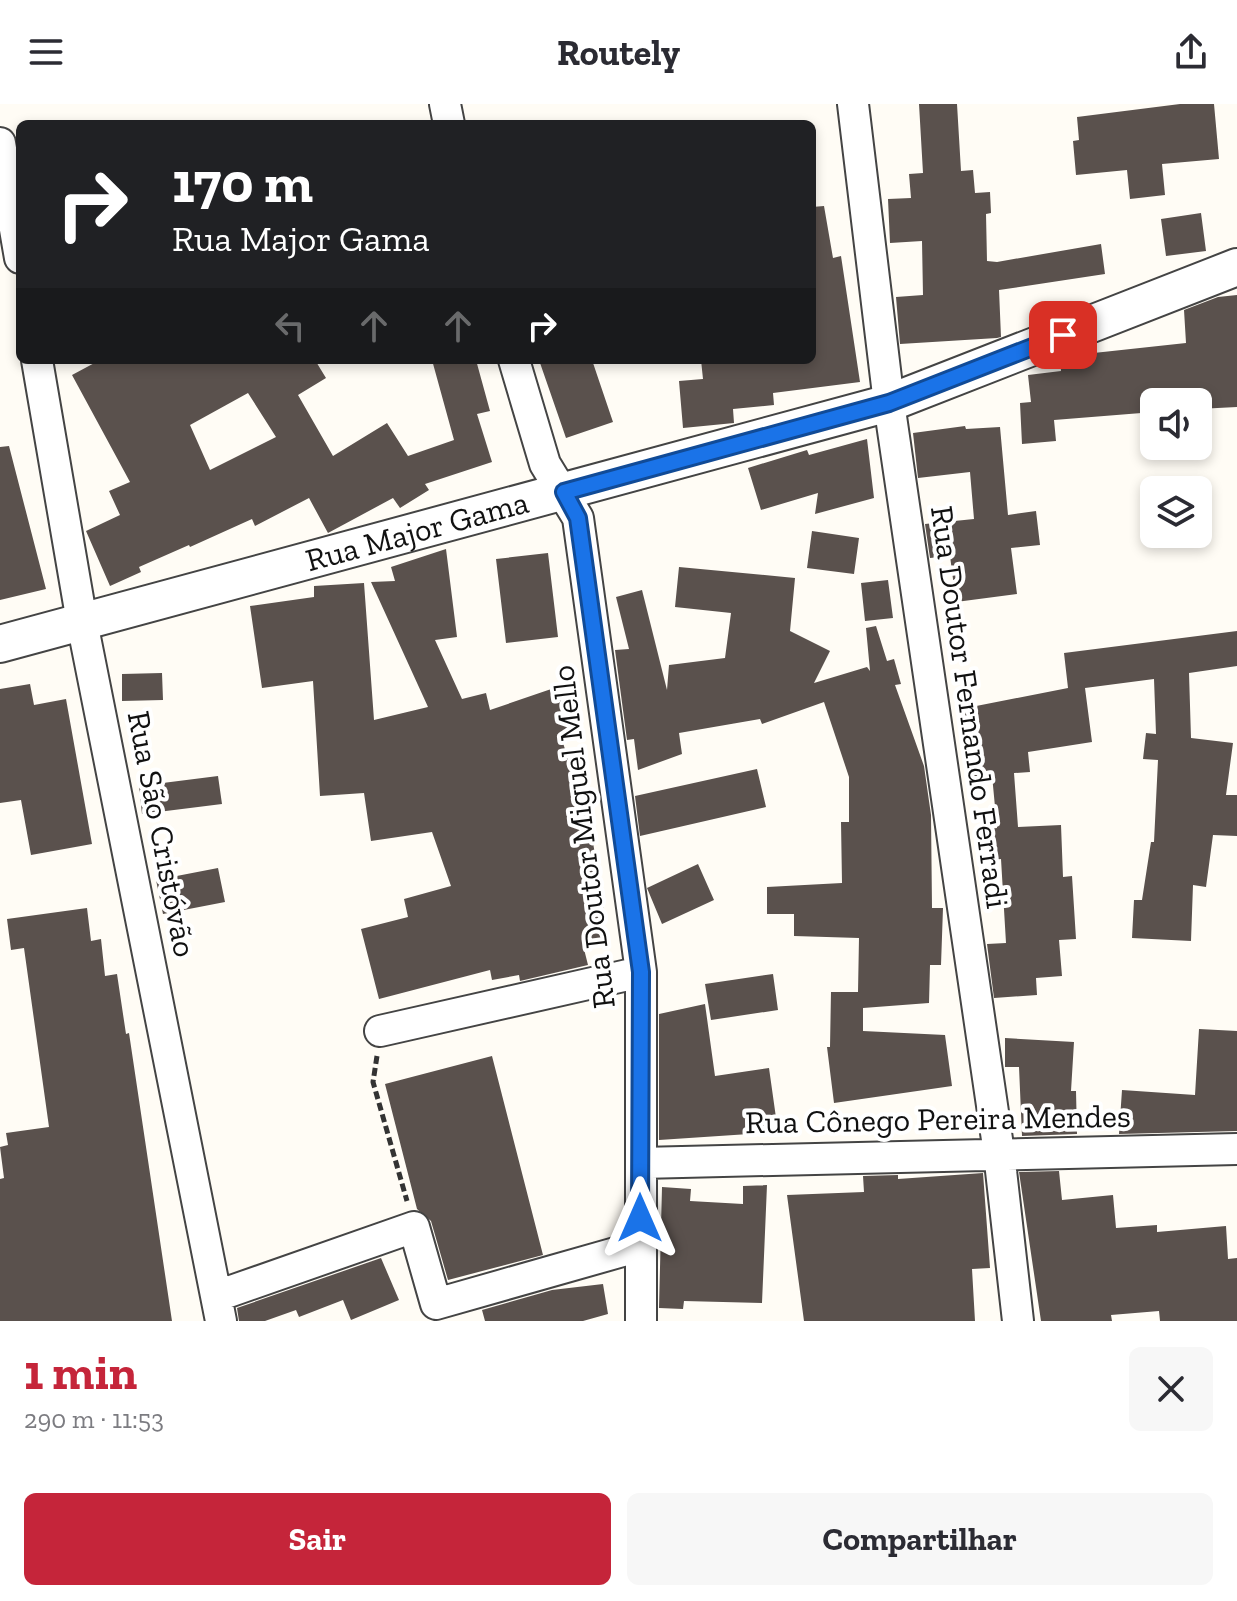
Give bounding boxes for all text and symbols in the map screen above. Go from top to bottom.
icon: menu [24,30,68,74]
icon: share [1169,30,1213,74]
text: Routely [557,31,680,74]
text: 170 m [172,149,313,216]
icon: right [40,152,144,256]
text: Rua Major Gama [172,217,430,260]
pin [1029,301,1097,369]
icon: left [268,304,312,348]
icon: ahead [352,304,396,348]
icon: ahead [436,304,480,348]
icon: right [520,304,564,348]
icon: arrive [1041,313,1085,357]
map controls [1140,388,1212,548]
button: sound [1140,388,1212,460]
button: layers [1140,476,1212,548]
street label: Rua Major Gama [301,483,533,579]
street label: Rua Doutor Fernando Ferradi [923,503,1017,911]
street label: Rua Doutor Miguel Mello [543,663,623,1011]
street label: Rua São Cristóvão [120,708,204,960]
street label: Rua Cônego Pereira Mendes [745,1097,1131,1141]
position arrow [598,1176,682,1260]
text: 1 min [24,1344,137,1401]
button: close [1129,1347,1213,1431]
text: 290 m · 11:53 [24,1403,164,1435]
button: Sair [24,1493,611,1585]
button: Compartilhar [627,1493,1213,1585]

